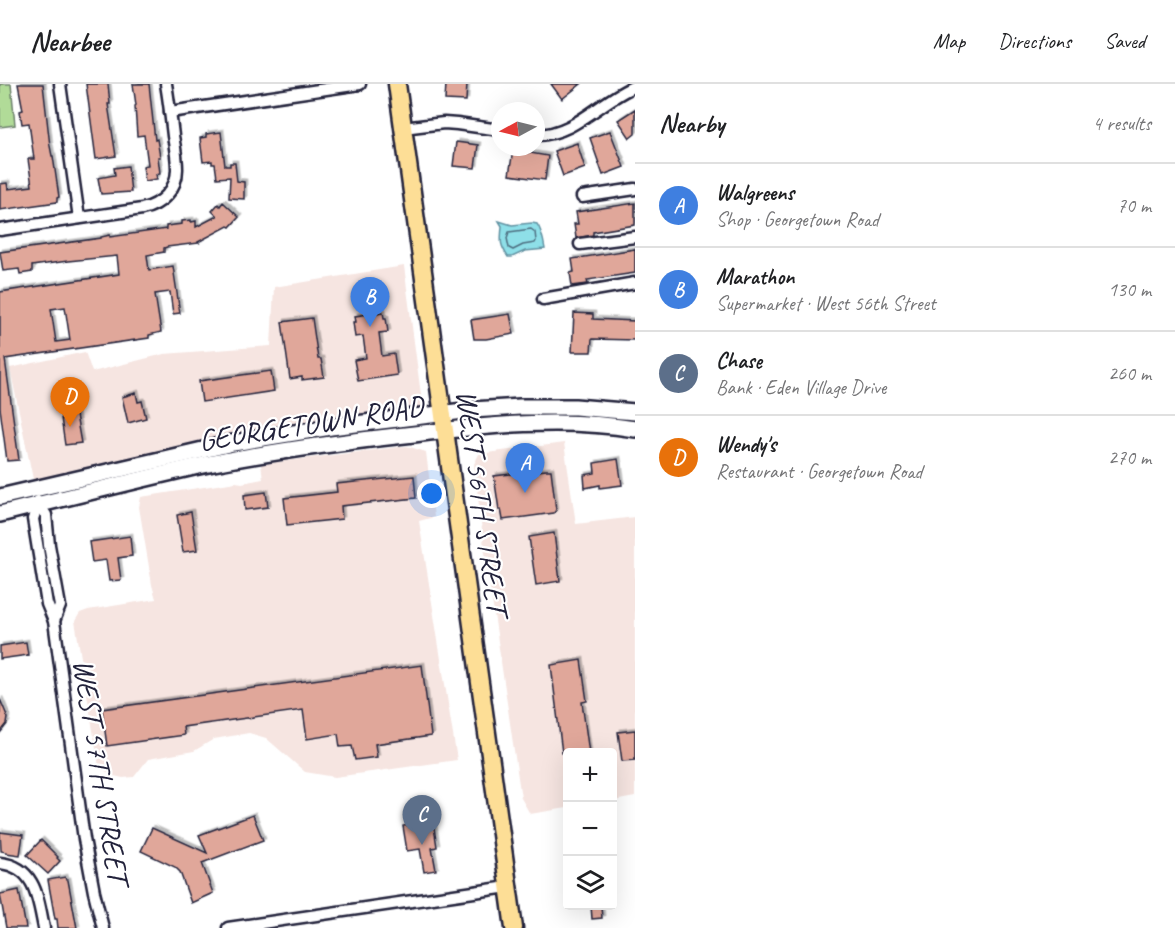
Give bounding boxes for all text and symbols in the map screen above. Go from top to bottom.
text: Nearbee [30,24,110,59]
text: Map [933,28,965,54]
text: Directions [998,28,1071,54]
text: Saved [1104,28,1145,54]
north arrow [491,102,545,156]
text: Nearby [659,107,724,140]
text: 4 results [1092,111,1151,136]
text: Walgreens [716,179,794,207]
text: A [673,193,684,218]
text: 70 m [1117,193,1151,218]
text: Shop · Georgetown Road [716,207,879,232]
text: Marathon [716,263,794,291]
text: B [673,277,684,302]
text: 130 m [1108,277,1151,302]
pin: B [350,278,389,327]
text: Supermarket · West 56th Street [716,291,936,316]
text: Chase [716,347,762,375]
text: C [674,361,683,386]
text: 260 m [1108,361,1151,386]
text: Bank · Eden Village Drive [716,375,886,400]
pin: D [50,378,90,427]
street label: GEORGETOWN ROAD [196,386,429,460]
street label: WEST 56TH STREET [447,388,518,624]
text: Wendy's [716,431,776,459]
pin: A [506,444,544,493]
text: D [673,445,684,470]
text: 270 m [1108,445,1151,470]
text: Restaurant · Georgetown Road [716,459,922,484]
your location [417,479,446,508]
street label: WEST 57TH STREET [65,657,139,893]
map controls [563,748,617,910]
button: + [563,748,617,802]
pin: C [402,796,442,845]
button: − [563,802,617,856]
button: layers [563,856,617,910]

